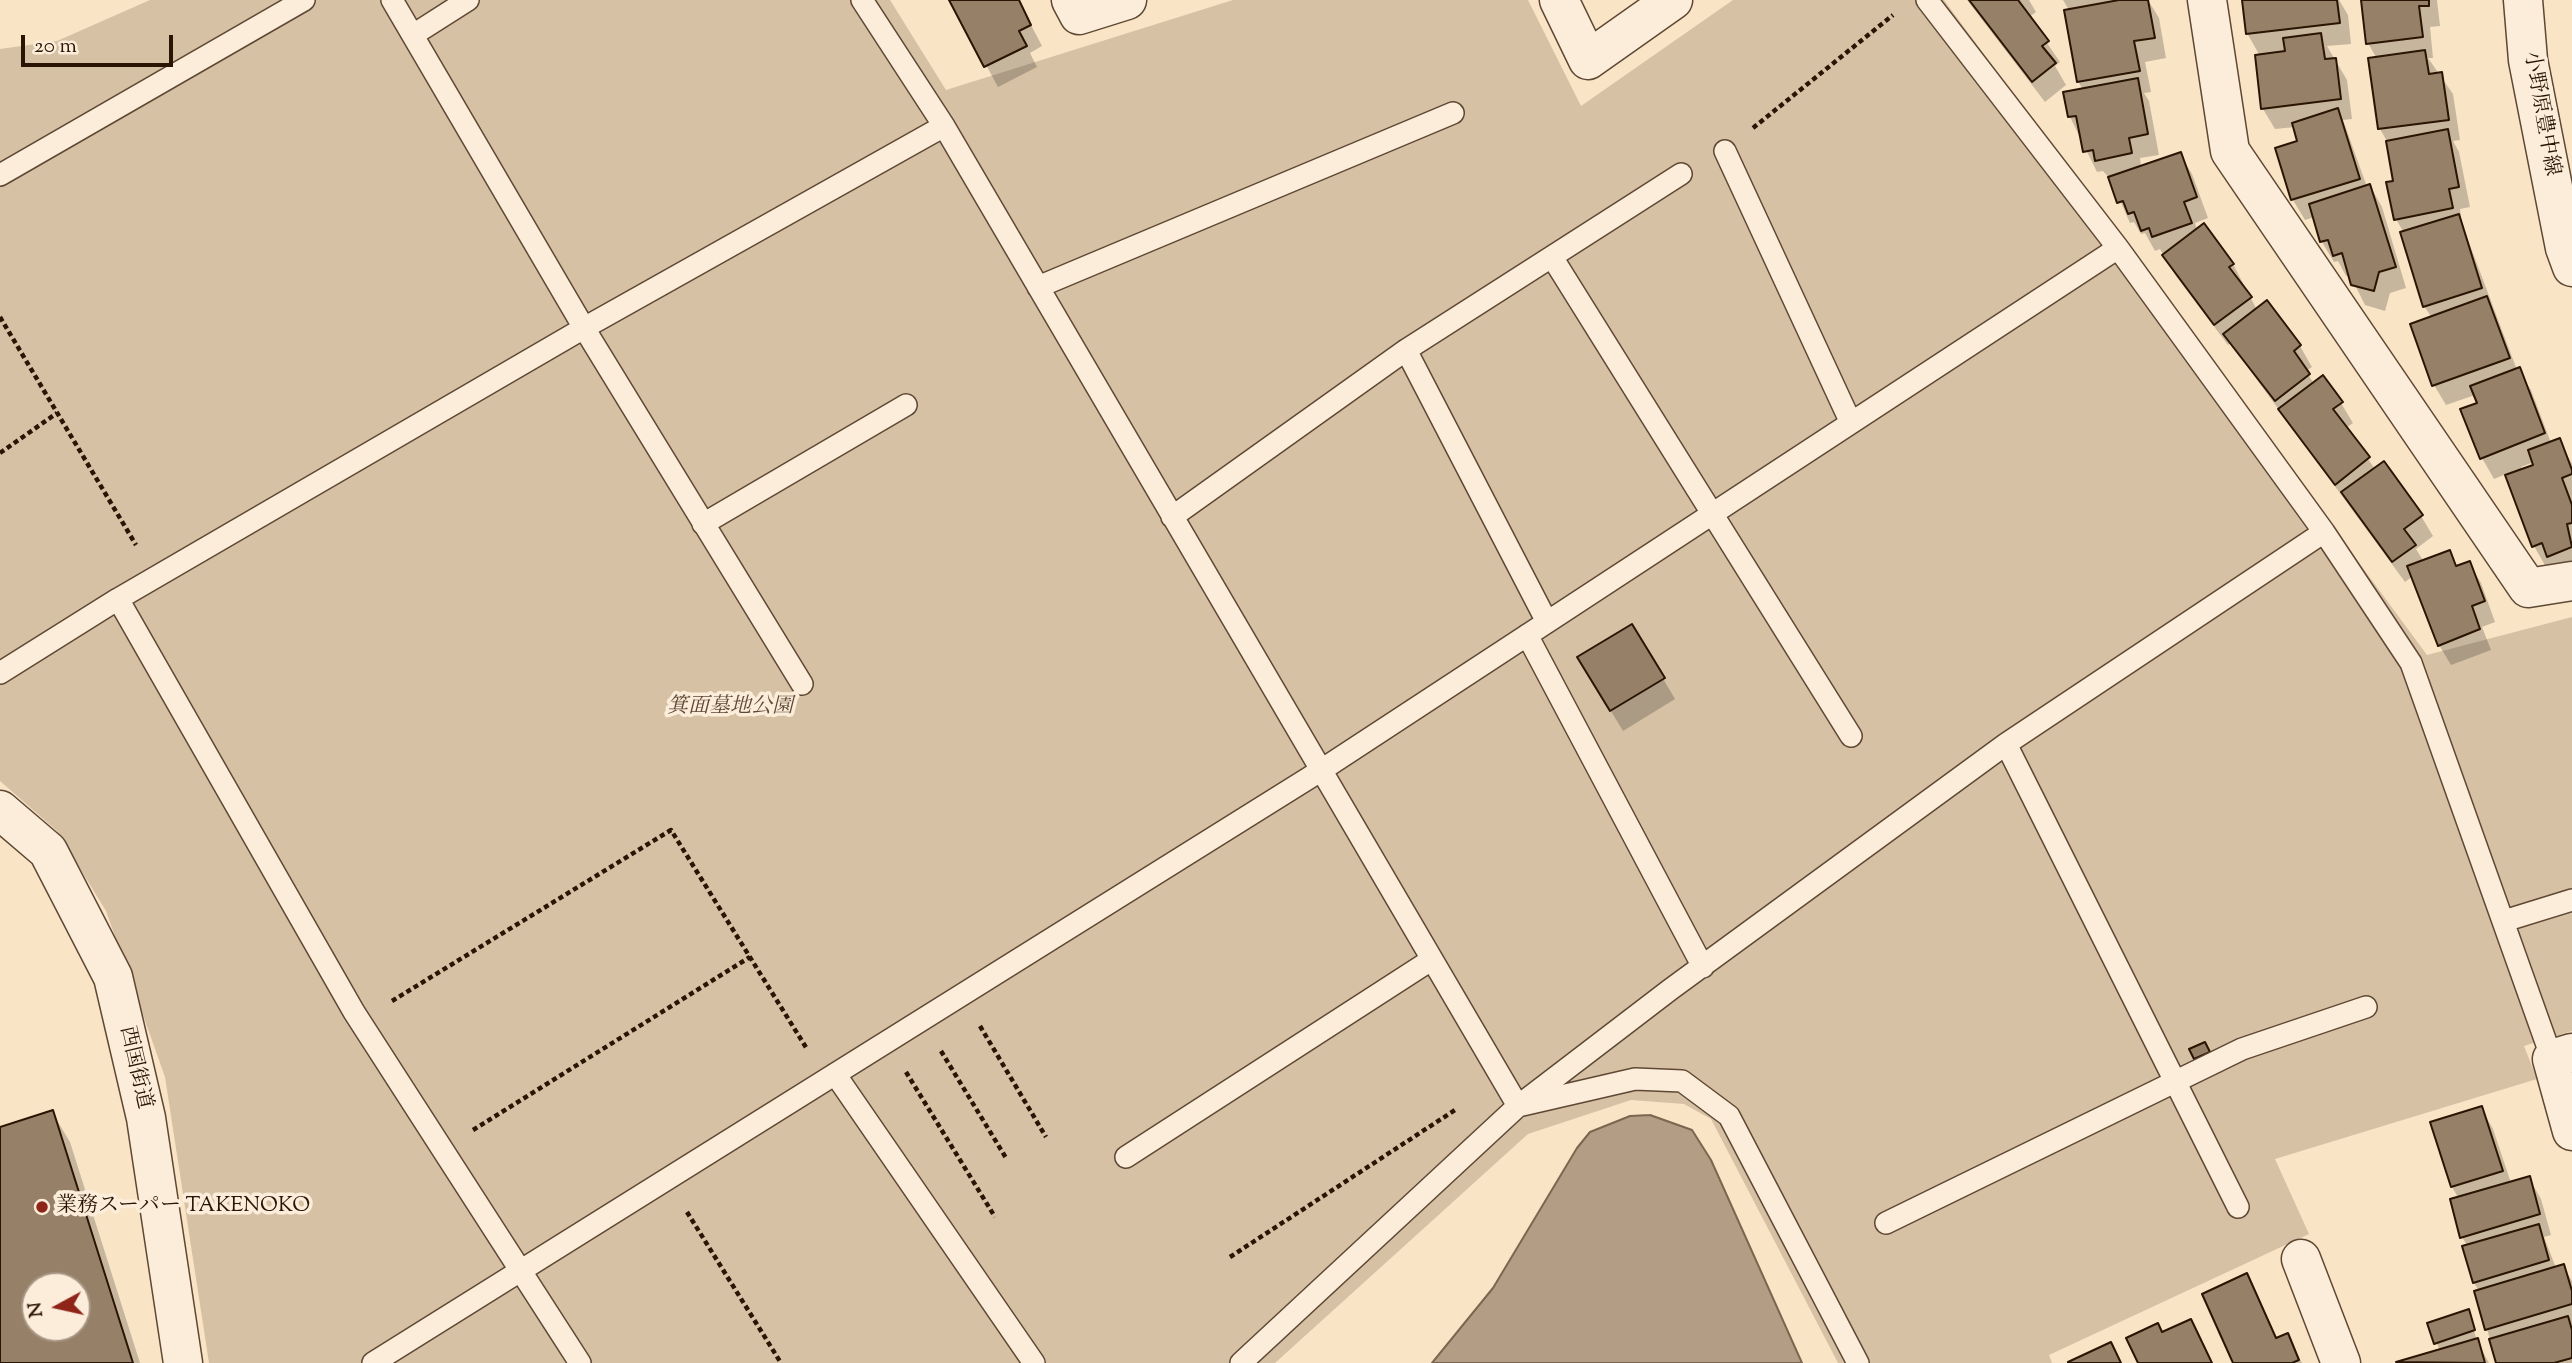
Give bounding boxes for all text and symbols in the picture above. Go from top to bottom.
scale bar [24,21,177,65]
text: 20 m [34,32,77,62]
street label: 小野原豊中線 [2517,50,2563,178]
park label: 箕面墓地公園 [667,695,793,721]
street label: 西国街道 [112,1024,156,1112]
place label: 業務スーパー TAKENOKO [56,1194,310,1220]
marker: 業務スーパー TAKENOKO [34,1199,50,1215]
north arrow [21,1272,91,1342]
text: N [22,1300,51,1319]

